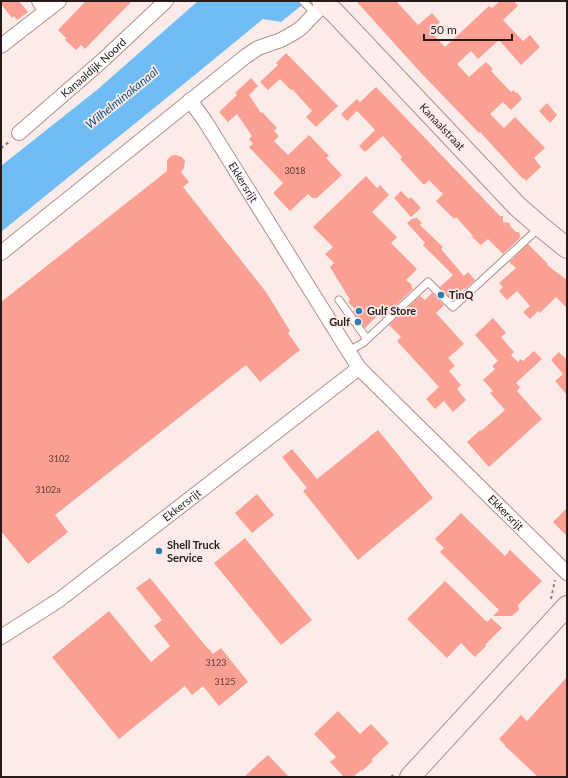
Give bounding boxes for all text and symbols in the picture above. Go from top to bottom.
scale bar [424,16,512,42]
text: 50 m [430,22,457,37]
street label: Kanaaldijk Noord [58,35,128,100]
water label: Wilhelminakanaal [82,64,161,132]
street label: Kanaalstraat [417,100,468,153]
street label: Ekkersrijt [226,159,261,205]
house number: 3018 [285,165,305,176]
place label: TinQ [449,288,473,301]
marker: TinQ [436,290,446,300]
place label: Gulf Store [367,304,416,317]
marker: Gulf Store [354,306,364,316]
place label: Gulf [329,315,350,328]
marker: Gulf [353,317,363,327]
house number: 3102 [49,453,69,464]
house number: 3102a [35,484,61,495]
street label: Ekkersrijt [160,486,203,524]
street label: Ekkersrijt [486,492,527,533]
place label: Shell Truck Service [167,538,220,564]
marker: Shell Truck Service [154,546,164,556]
house number: 3123 [206,657,226,668]
house number: 3125 [215,676,235,687]

